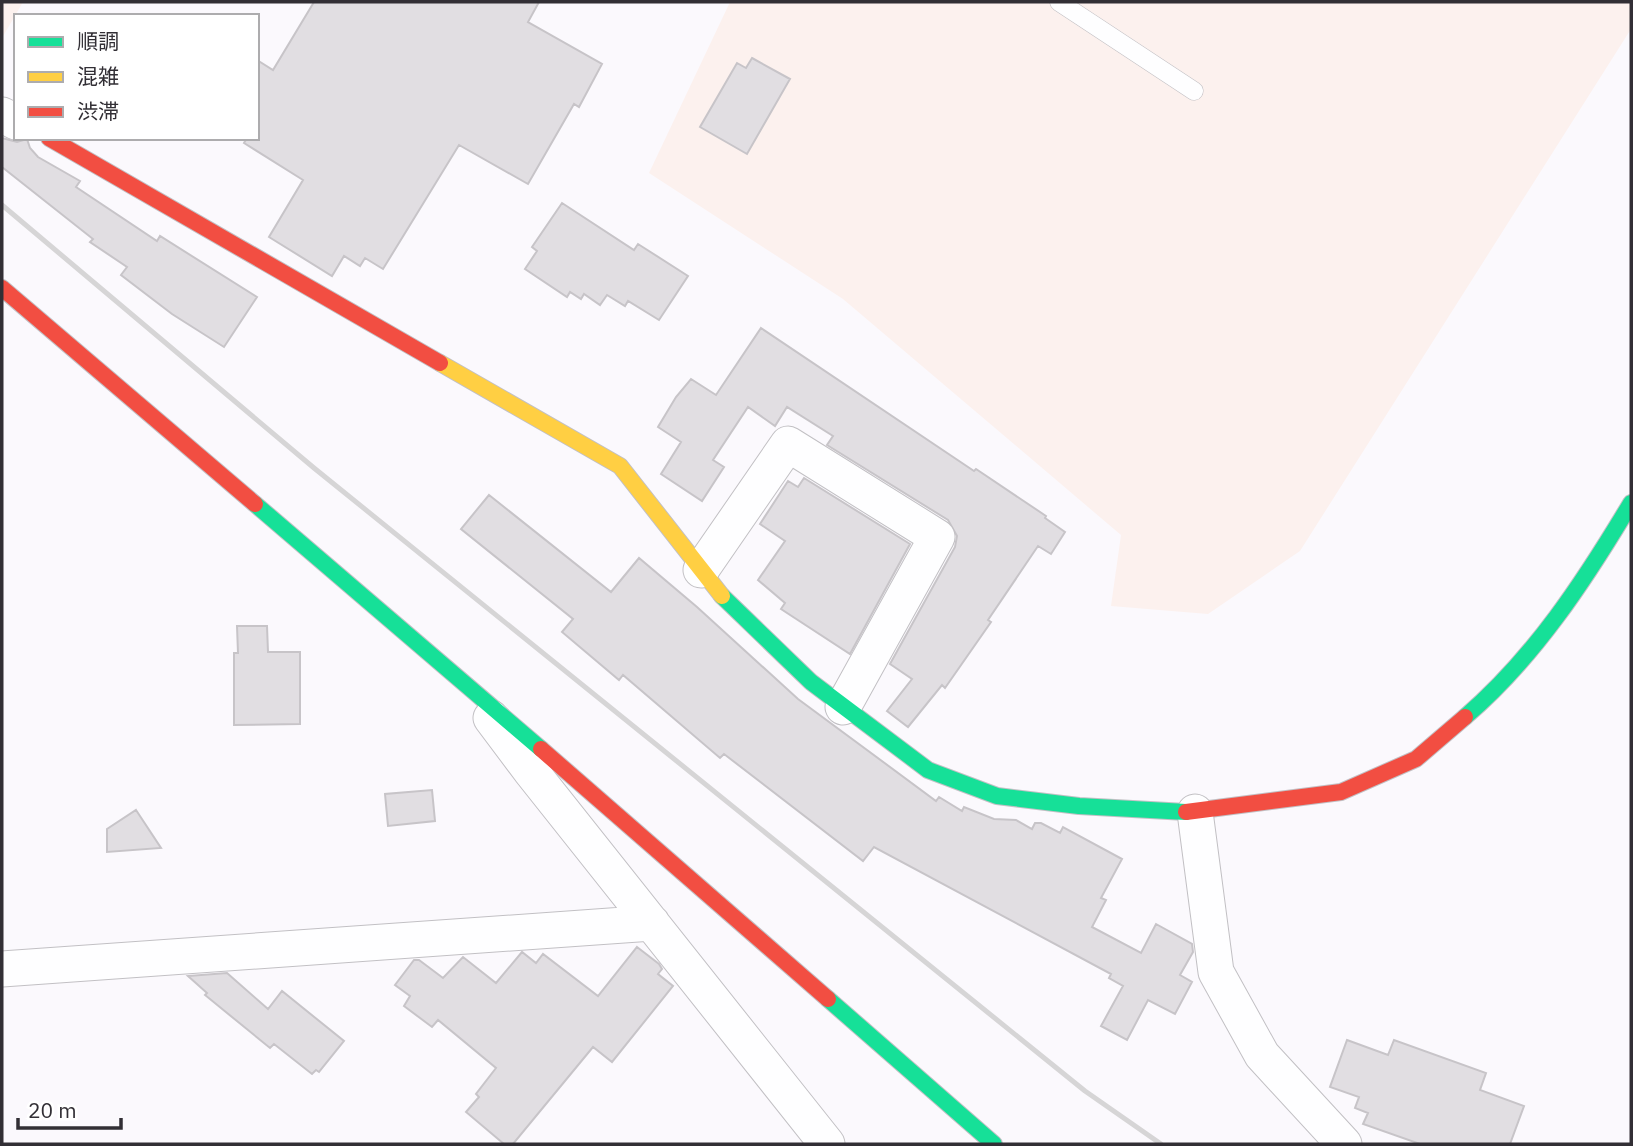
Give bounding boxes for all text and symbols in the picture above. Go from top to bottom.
legend [14,14,259,140]
text: 順調 [77,27,119,55]
text: 混雑 [77,62,119,90]
text: 渋滞 [77,97,119,125]
scale bar [18,1086,121,1130]
text: 20 m [28,1096,77,1124]

